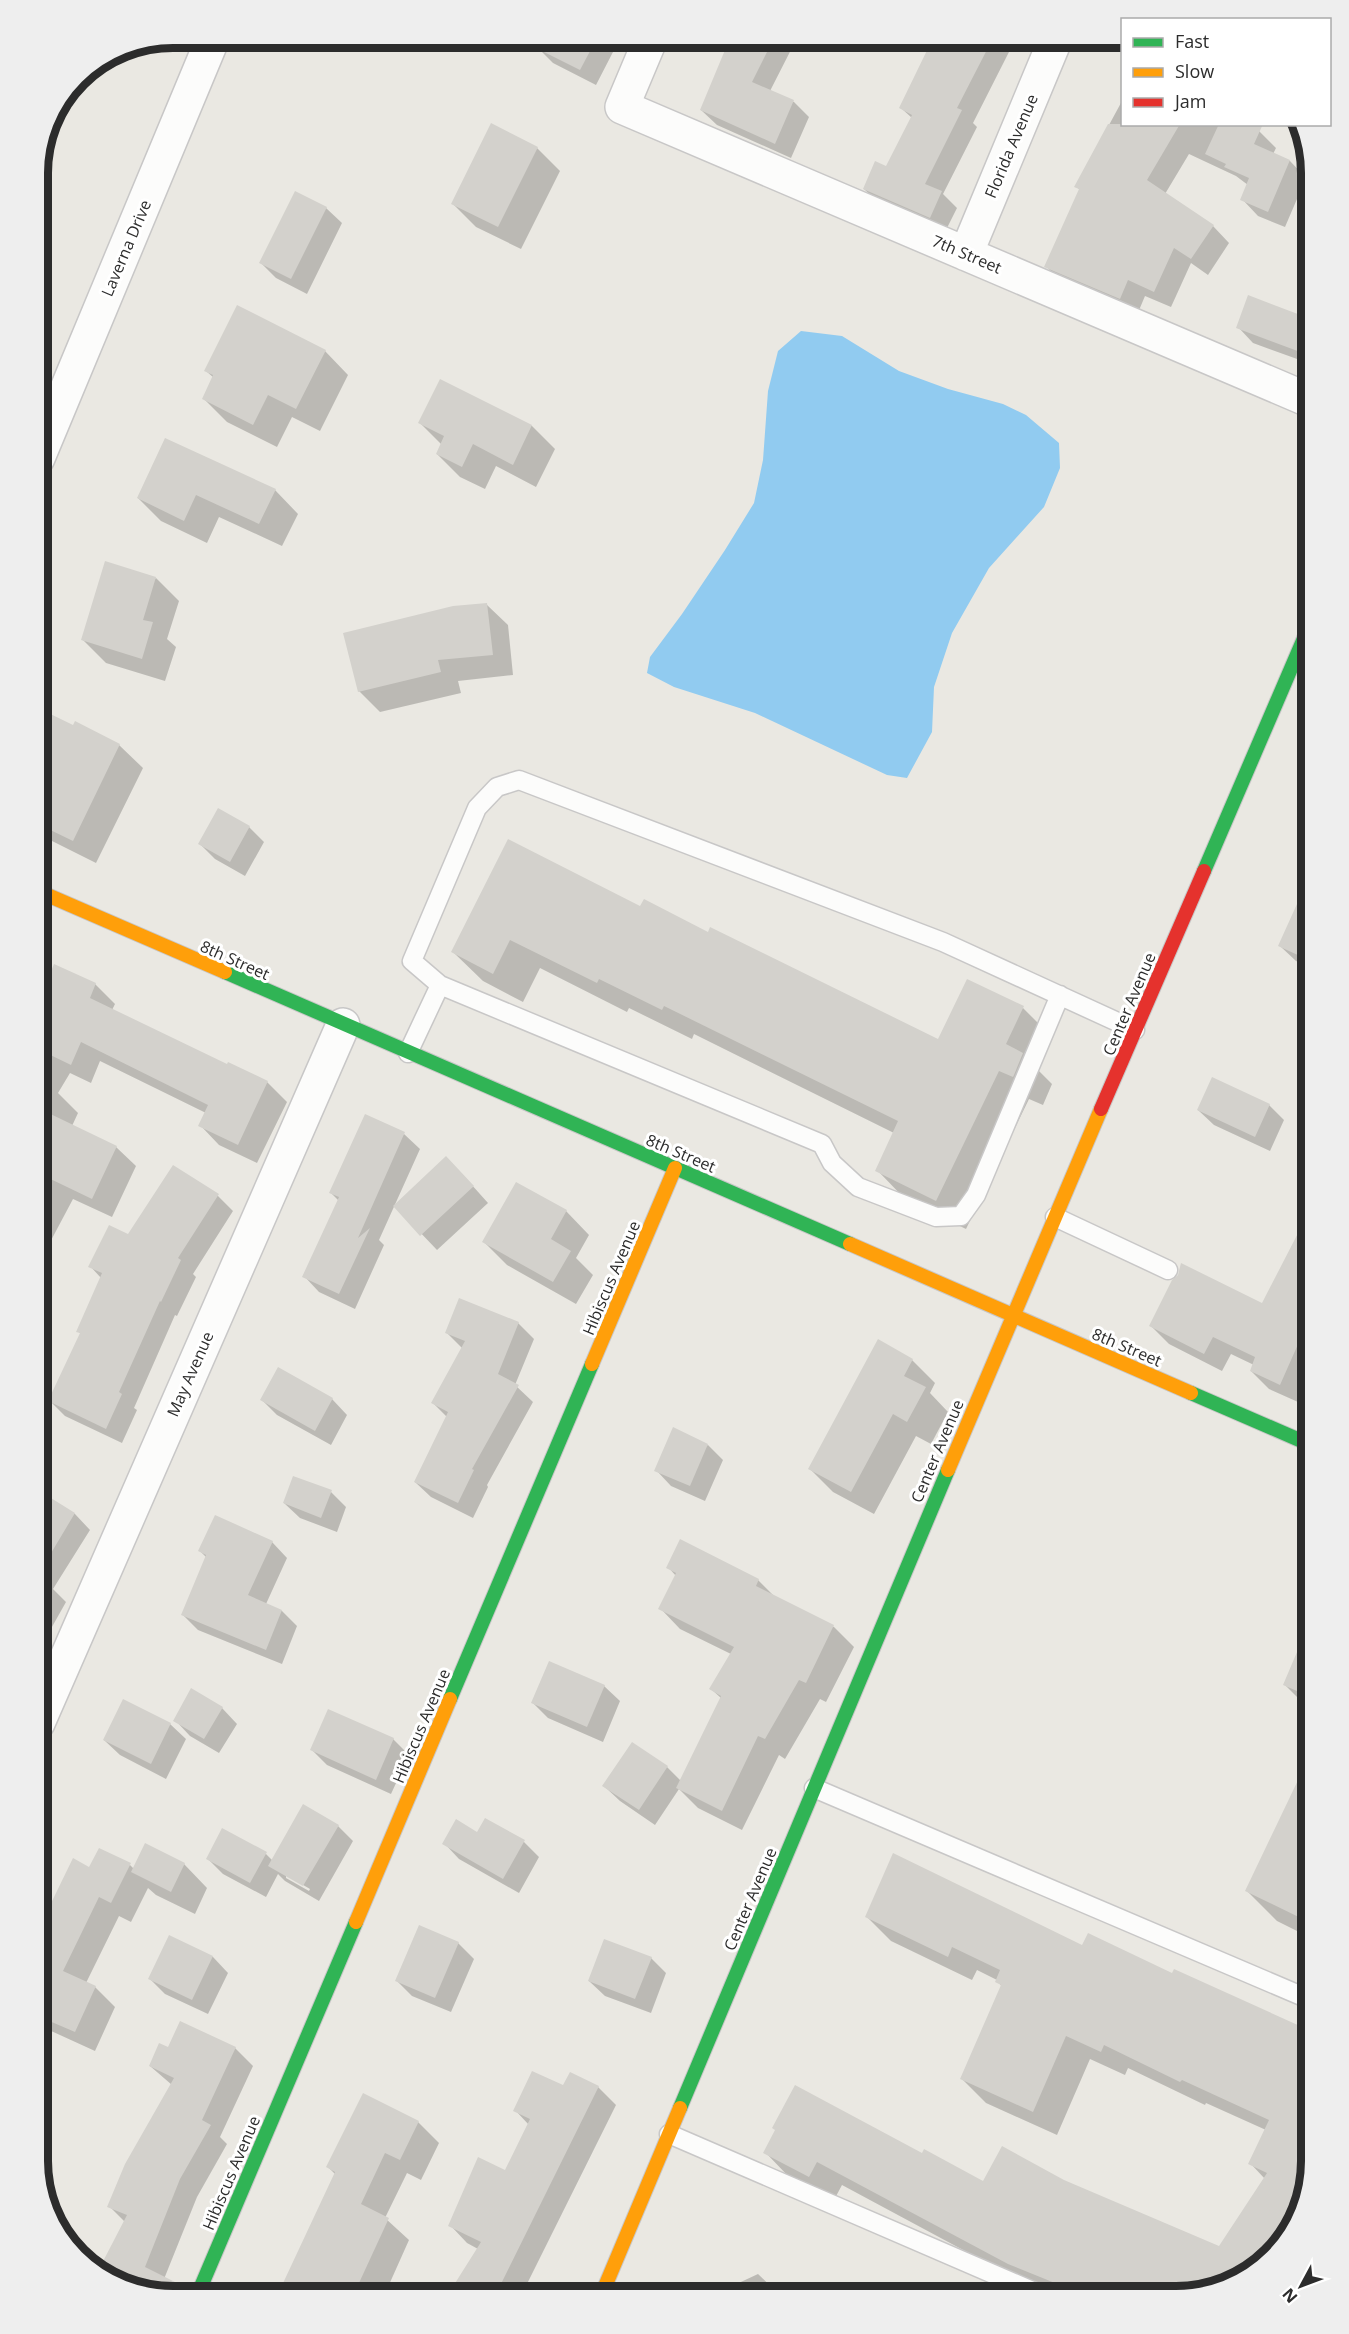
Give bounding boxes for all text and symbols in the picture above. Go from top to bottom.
legend [1121,18,1331,126]
text: Fast [1175,29,1209,53]
text: Slow [1175,59,1214,83]
text: Jam [1173,89,1207,113]
street label: Florida Avenue [979,91,1043,201]
street label: Laverna Drive [96,196,156,300]
street label: 7th Street [929,230,1005,279]
street label: 8th Street [197,935,273,985]
street label: Center Avenue [1097,949,1161,1059]
street label: 8th Street [643,1129,719,1178]
street label: Hibiscus Avenue [577,1217,645,1339]
street label: 8th Street [1089,1323,1165,1372]
street label: May Avenue [161,1328,219,1420]
street label: Center Avenue [905,1396,969,1506]
street label: Hibiscus Avenue [387,1665,455,1787]
street label: Center Avenue [718,1844,782,1954]
street label: Hibiscus Avenue [197,2112,265,2234]
north arrow [1271,2256,1331,2316]
text: N [1277,2284,1302,2308]

